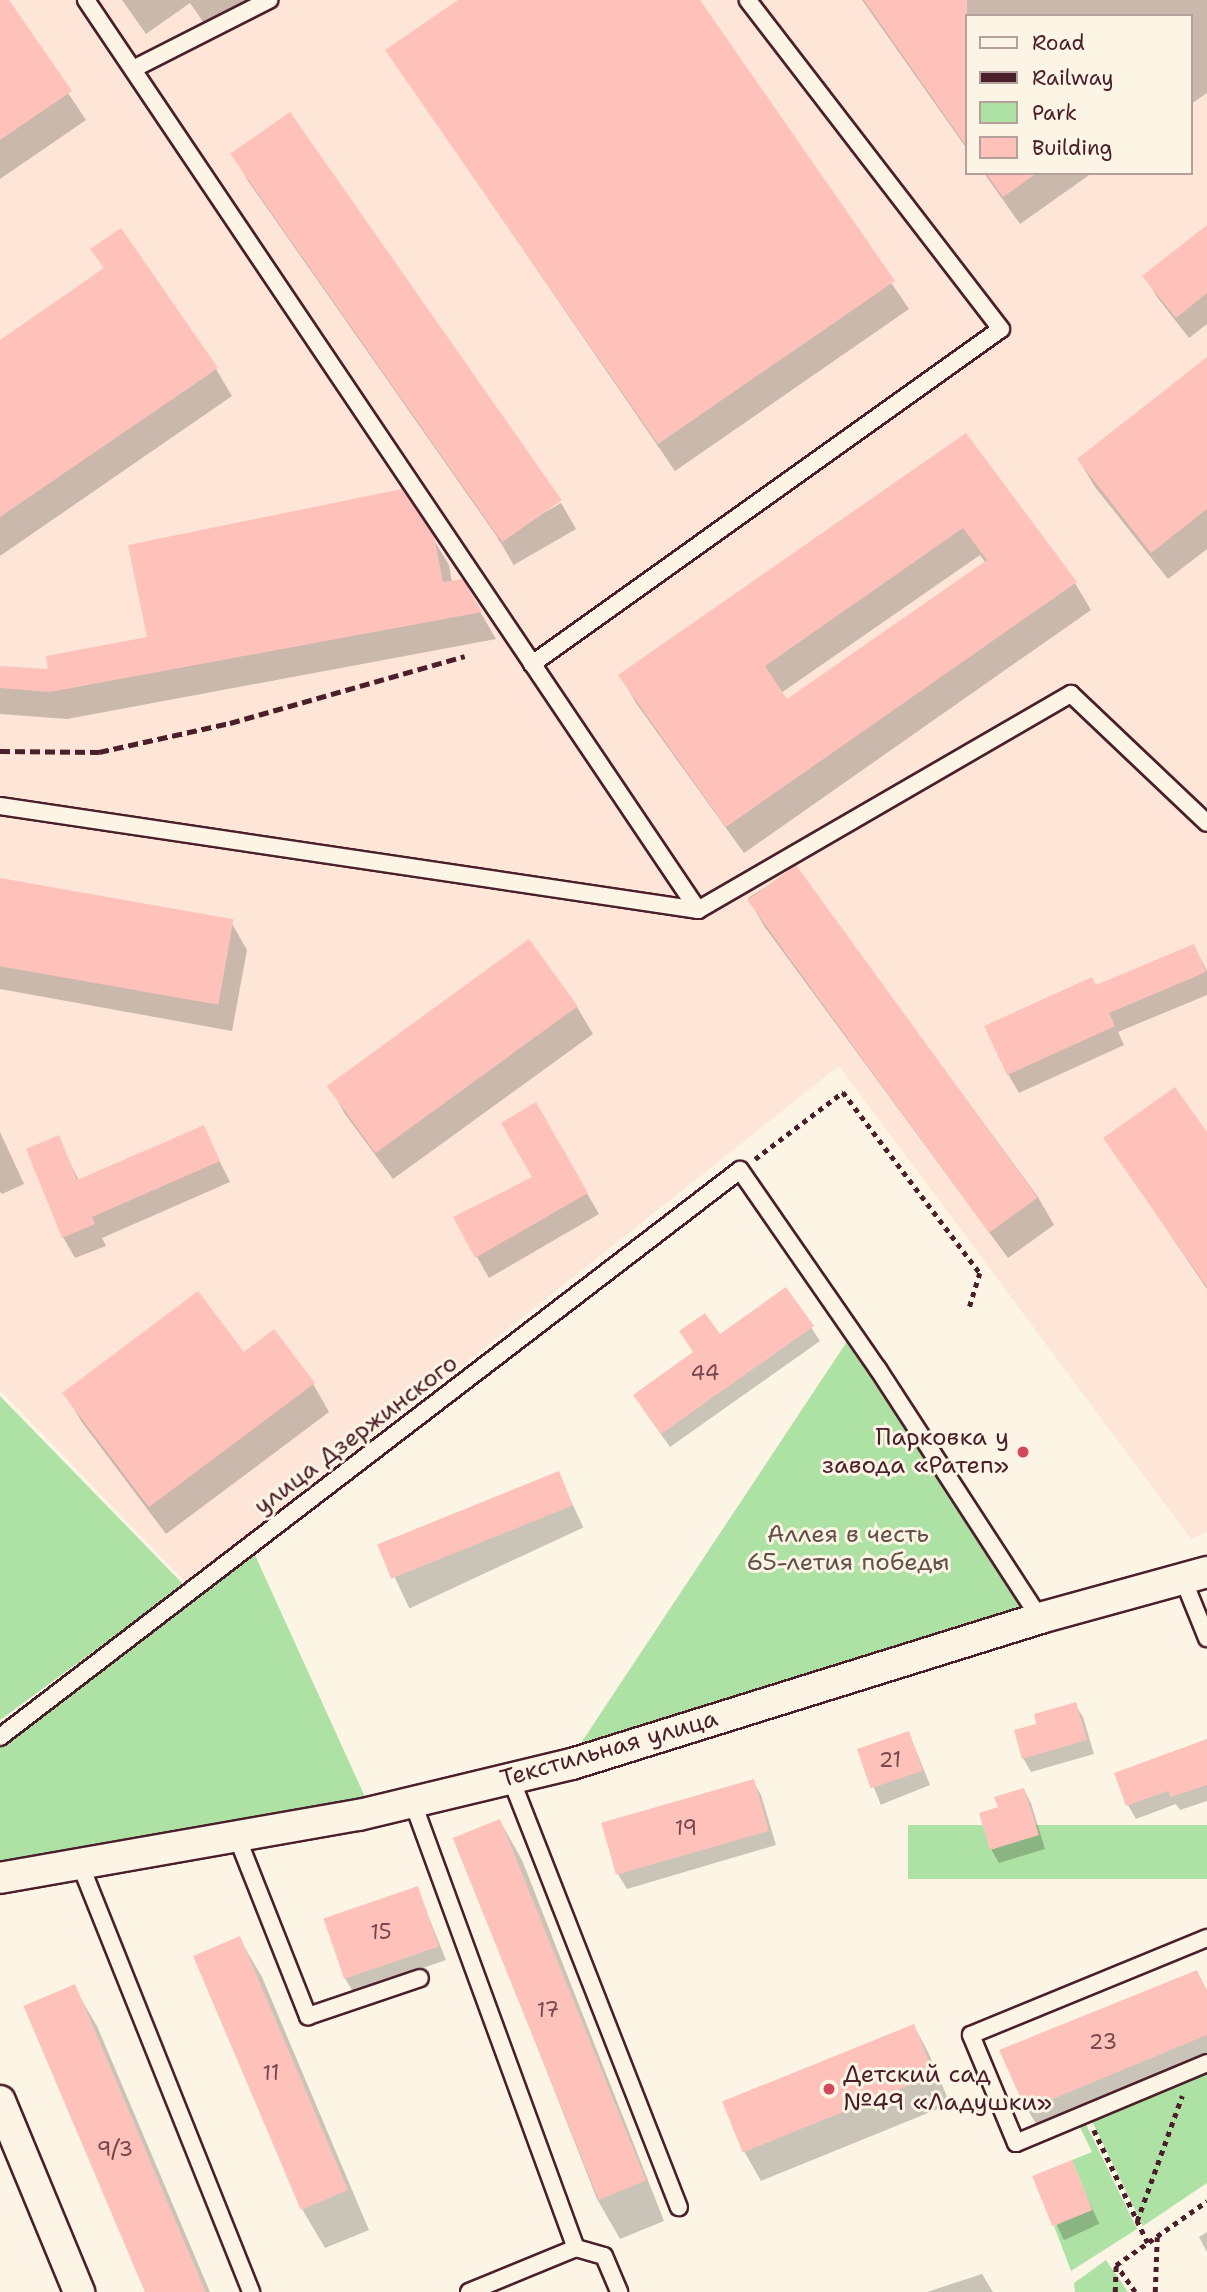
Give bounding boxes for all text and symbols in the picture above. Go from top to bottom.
legend [965,14,1193,175]
text: Road [1032,29,1085,57]
text: Railway [1032,64,1114,92]
text: Park [1032,99,1077,127]
text: Building [1032,134,1112,162]
street label: улица Дзержинского [248,1349,464,1521]
house number: 44 [691,1360,719,1386]
place label: Парковка у завода «Ратеп» [822,1424,1009,1480]
marker: Парковка у завода «Ратеп» [1015,1444,1031,1460]
park label: Аллея в честь 65-летия победы [747,1521,949,1577]
street label: Текстильная улица [497,1704,721,1794]
house number: 21 [879,1747,901,1773]
house number: 19 [675,1815,697,1841]
house number: 15 [370,1919,392,1945]
house number: 17 [537,1997,559,2023]
house number: 23 [1089,2029,1117,2055]
house number: 11 [263,2060,279,2086]
place label: Детский сад №49 «Ладушки» [843,2061,1052,2117]
marker: Детский сад №49 «Ладушки» [821,2081,837,2097]
house number: 9/3 [97,2136,133,2162]

